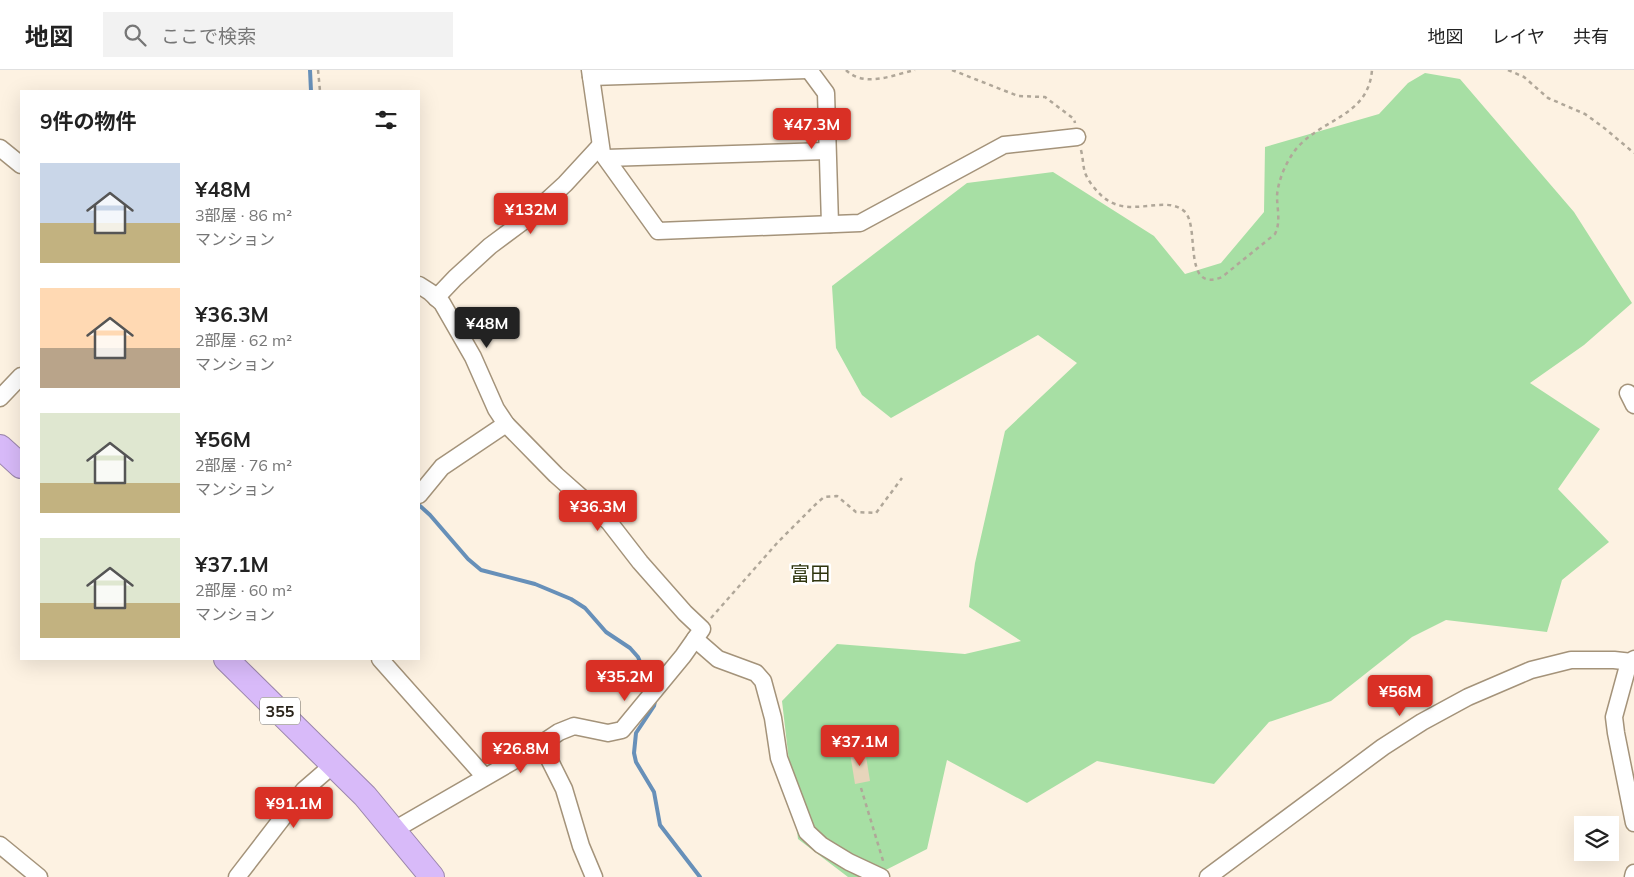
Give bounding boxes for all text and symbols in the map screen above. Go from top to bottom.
search box [103,12,453,57]
text: 地図 [25,21,73,51]
icon: search [121,21,149,49]
text: ここで検索 [161,24,256,48]
text: 地図 [1428,25,1464,48]
text: レイヤ [1492,25,1545,48]
text: 共有 [1573,25,1609,48]
icon: filters [372,106,400,134]
text: 9件の物件 [40,108,137,134]
pin: ¥47.3M [771,108,853,150]
text: ¥47.3M [784,114,840,134]
text: ¥48M [195,176,251,202]
icon: home [80,183,140,243]
pin: ¥132M [496,192,566,235]
text: ¥132M [505,199,557,219]
text: 3部屋 · 86 m² [195,205,292,225]
text: マンション [195,229,275,249]
text: ¥36.3M [195,301,269,327]
pin: ¥48M [457,306,517,349]
icon: home [80,308,140,368]
text: ¥48M [466,313,508,333]
text: 2部屋 · 62 m² [195,330,292,350]
text: マンション [195,354,275,374]
text: ¥56M [195,426,251,452]
icon: home [80,433,140,493]
text: 2部屋 · 76 m² [195,455,292,475]
text: マンション [195,479,275,499]
pin: ¥36.3M [557,490,639,532]
text: ¥36.3M [570,496,626,516]
text: ¥37.1M [195,551,269,577]
icon: home [80,558,140,618]
district label: 富田 [790,561,830,586]
text: 2部屋 · 60 m² [195,580,292,600]
text: マンション [195,604,275,624]
pin: ¥35.2M [584,660,666,702]
text: ¥35.2M [597,666,653,686]
pin: ¥56M [1370,674,1430,717]
text: ¥56M [1379,681,1421,701]
road number: 355 [260,697,300,724]
pin: ¥37.1M [819,724,901,767]
text: ¥37.1M [832,731,888,751]
pin: ¥26.8M [480,732,562,774]
text: ¥26.8M [493,738,549,758]
pin: ¥91.1M [253,786,335,829]
text: ¥91.1M [266,793,322,813]
map controls [1574,816,1619,861]
button: layers [1574,816,1619,861]

